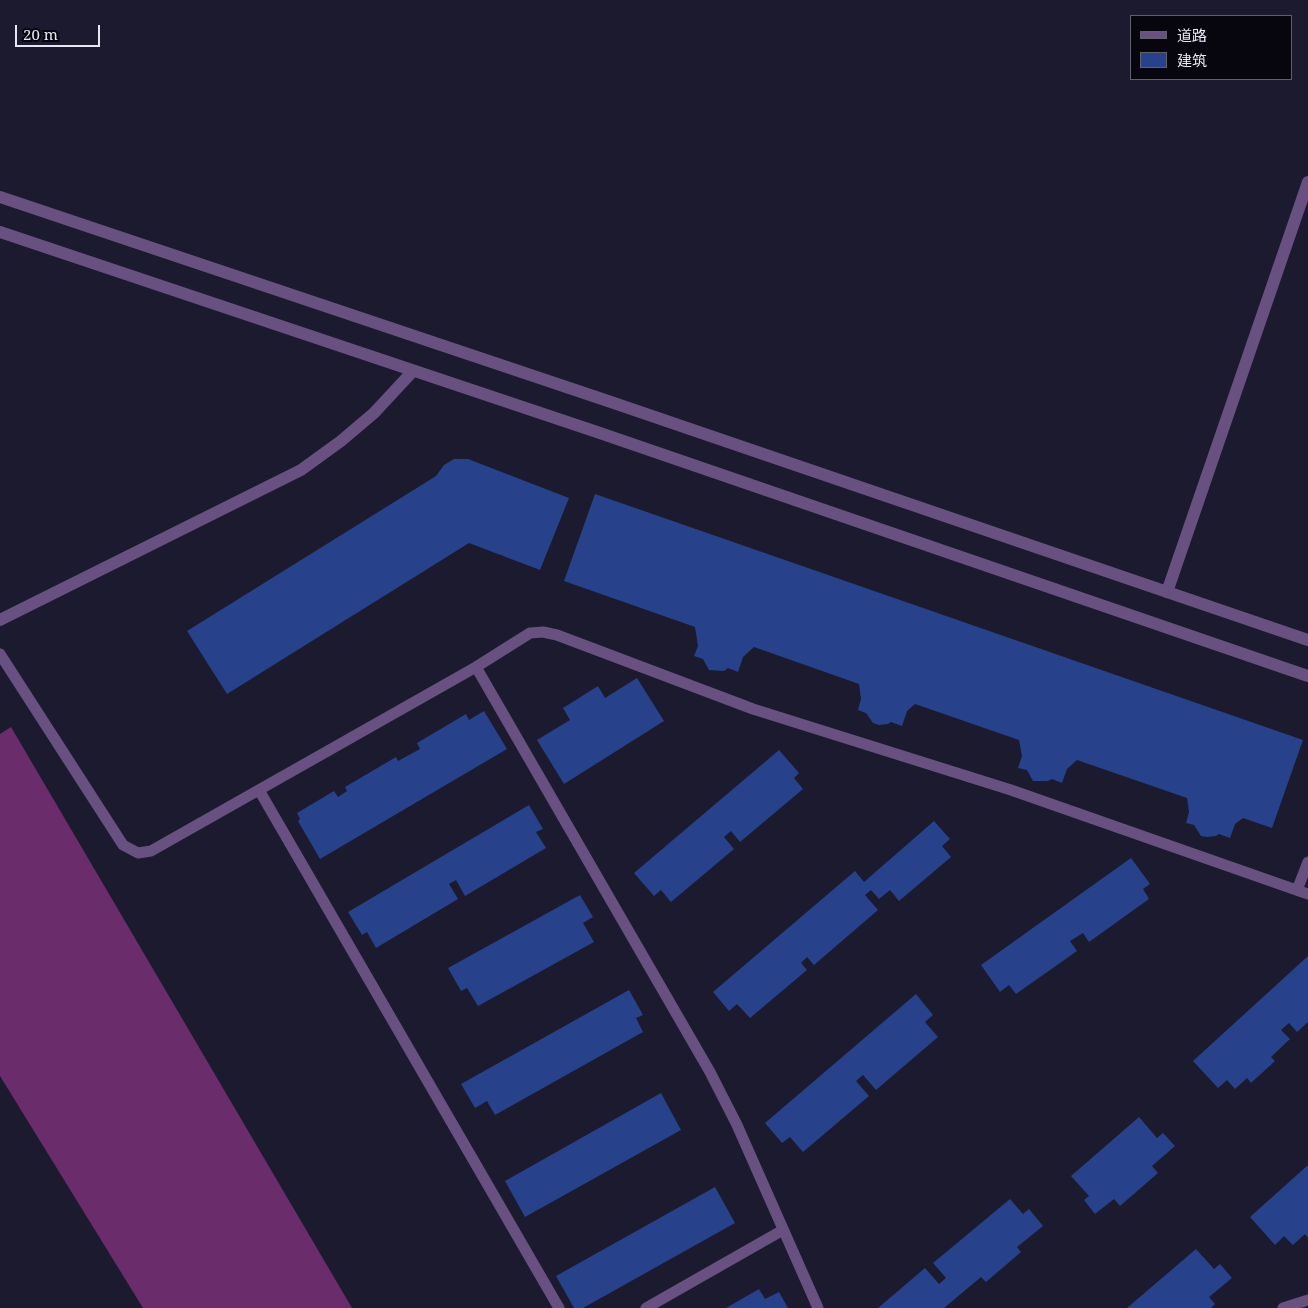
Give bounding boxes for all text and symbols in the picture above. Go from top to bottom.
scale bar [18,15,102,47]
legend [1130,15,1293,80]
text: 20 m [23,24,58,44]
text: 道路 [1177,25,1207,45]
text: 建筑 [1177,50,1207,70]

